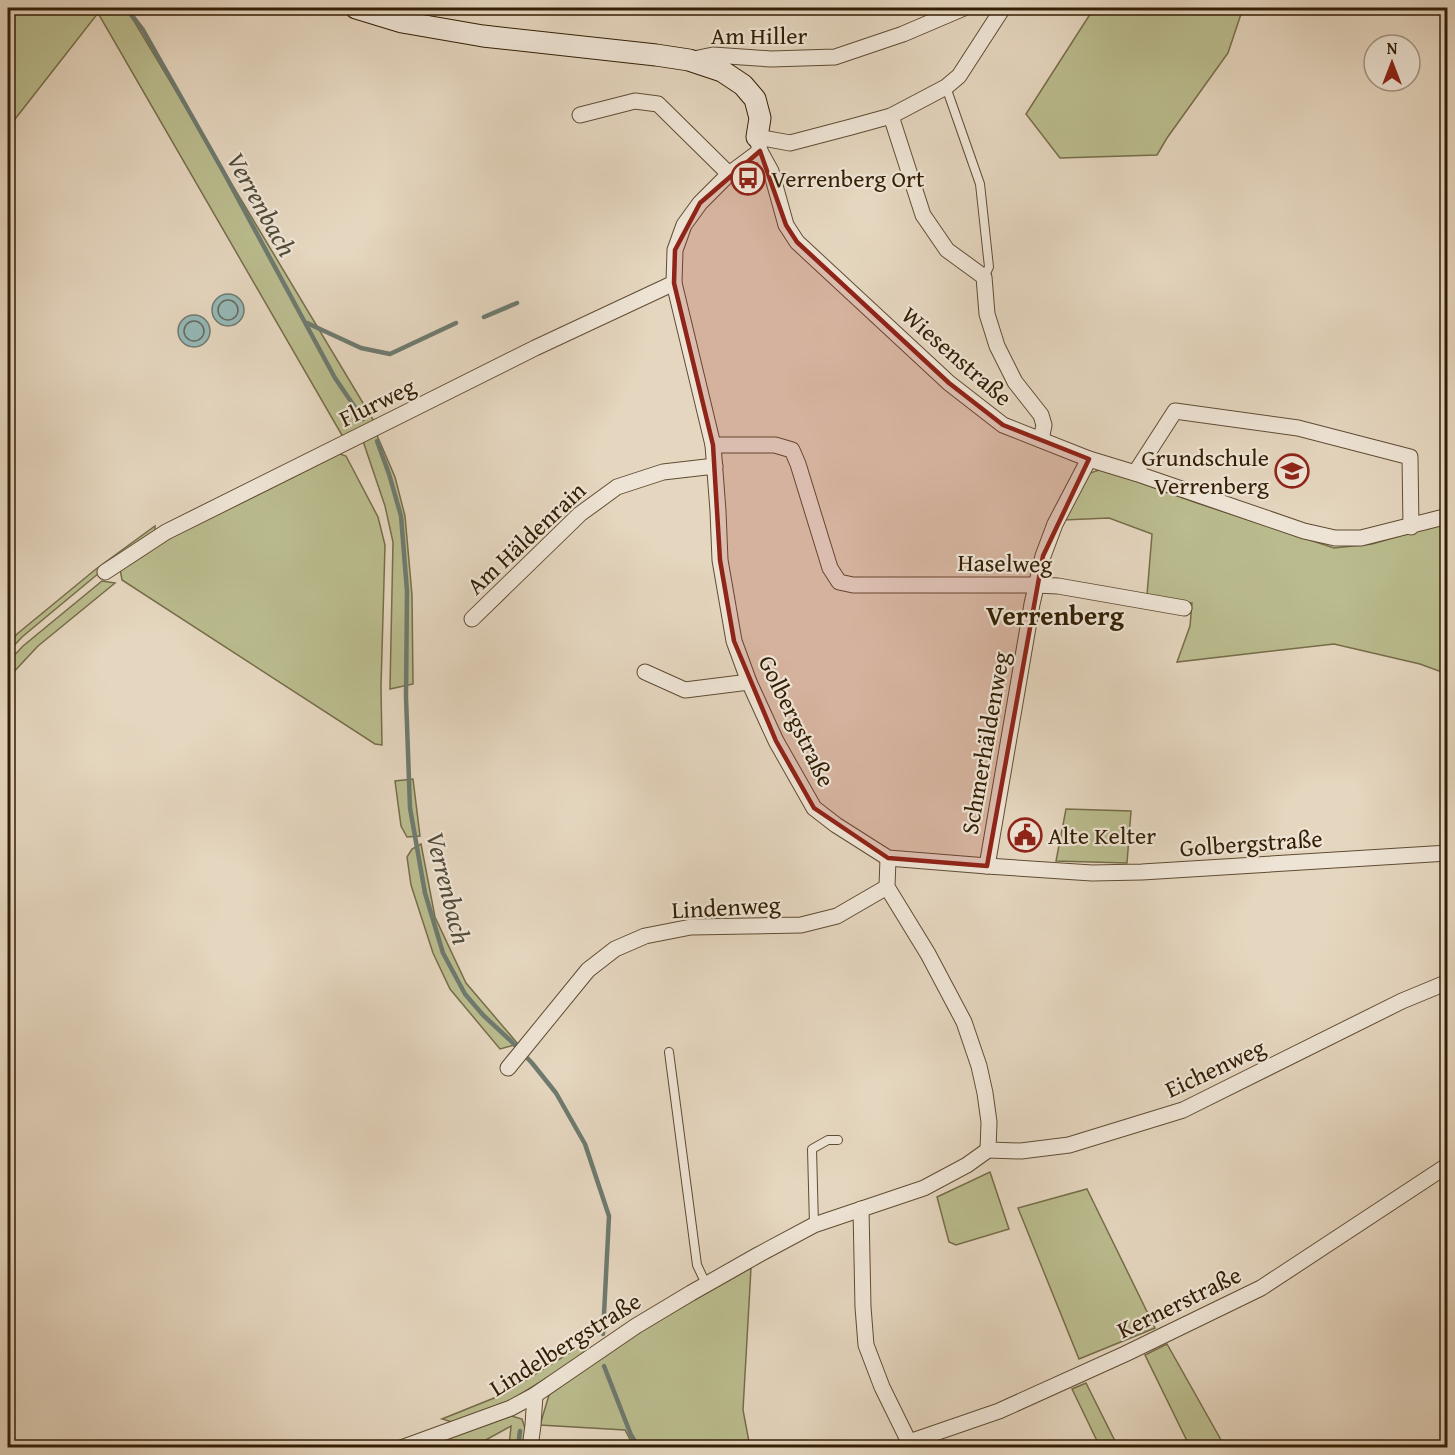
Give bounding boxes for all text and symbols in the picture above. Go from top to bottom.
street label: Am Hiller [711,18,807,53]
north arrow [1362,33,1422,93]
text: N [1387,36,1398,60]
water label: Verrenbach [217,144,307,264]
bus stop icon: Verrenberg Ort [730,160,766,196]
place label: Verrenberg Ort [771,161,925,196]
street label: Wiesenstraße [894,298,1020,414]
street label: Flurweg [333,368,421,436]
place label: Grundschule Verrenberg [1141,440,1269,503]
school or university icon: Grundschule Verrenberg [1274,453,1310,489]
street label: Am Häldenrain [458,473,594,603]
street label: Haselweg [957,545,1053,581]
district label: Verrenberg [986,595,1125,635]
street label: Golbergstraße [750,649,844,793]
street label: Schmerhäldenweg [952,649,1018,837]
public building icon: Alte Kelter [1007,817,1043,853]
place label: Alte Kelter [1048,818,1156,853]
street label: Golbergstraße [1178,821,1324,865]
water label: Verrenbach [416,828,482,948]
street label: Lindenweg [671,887,782,927]
street label: Eichenweg [1159,1029,1271,1107]
street label: Kernerstraße [1111,1257,1247,1347]
street label: Lindelbergstraße [483,1283,647,1405]

